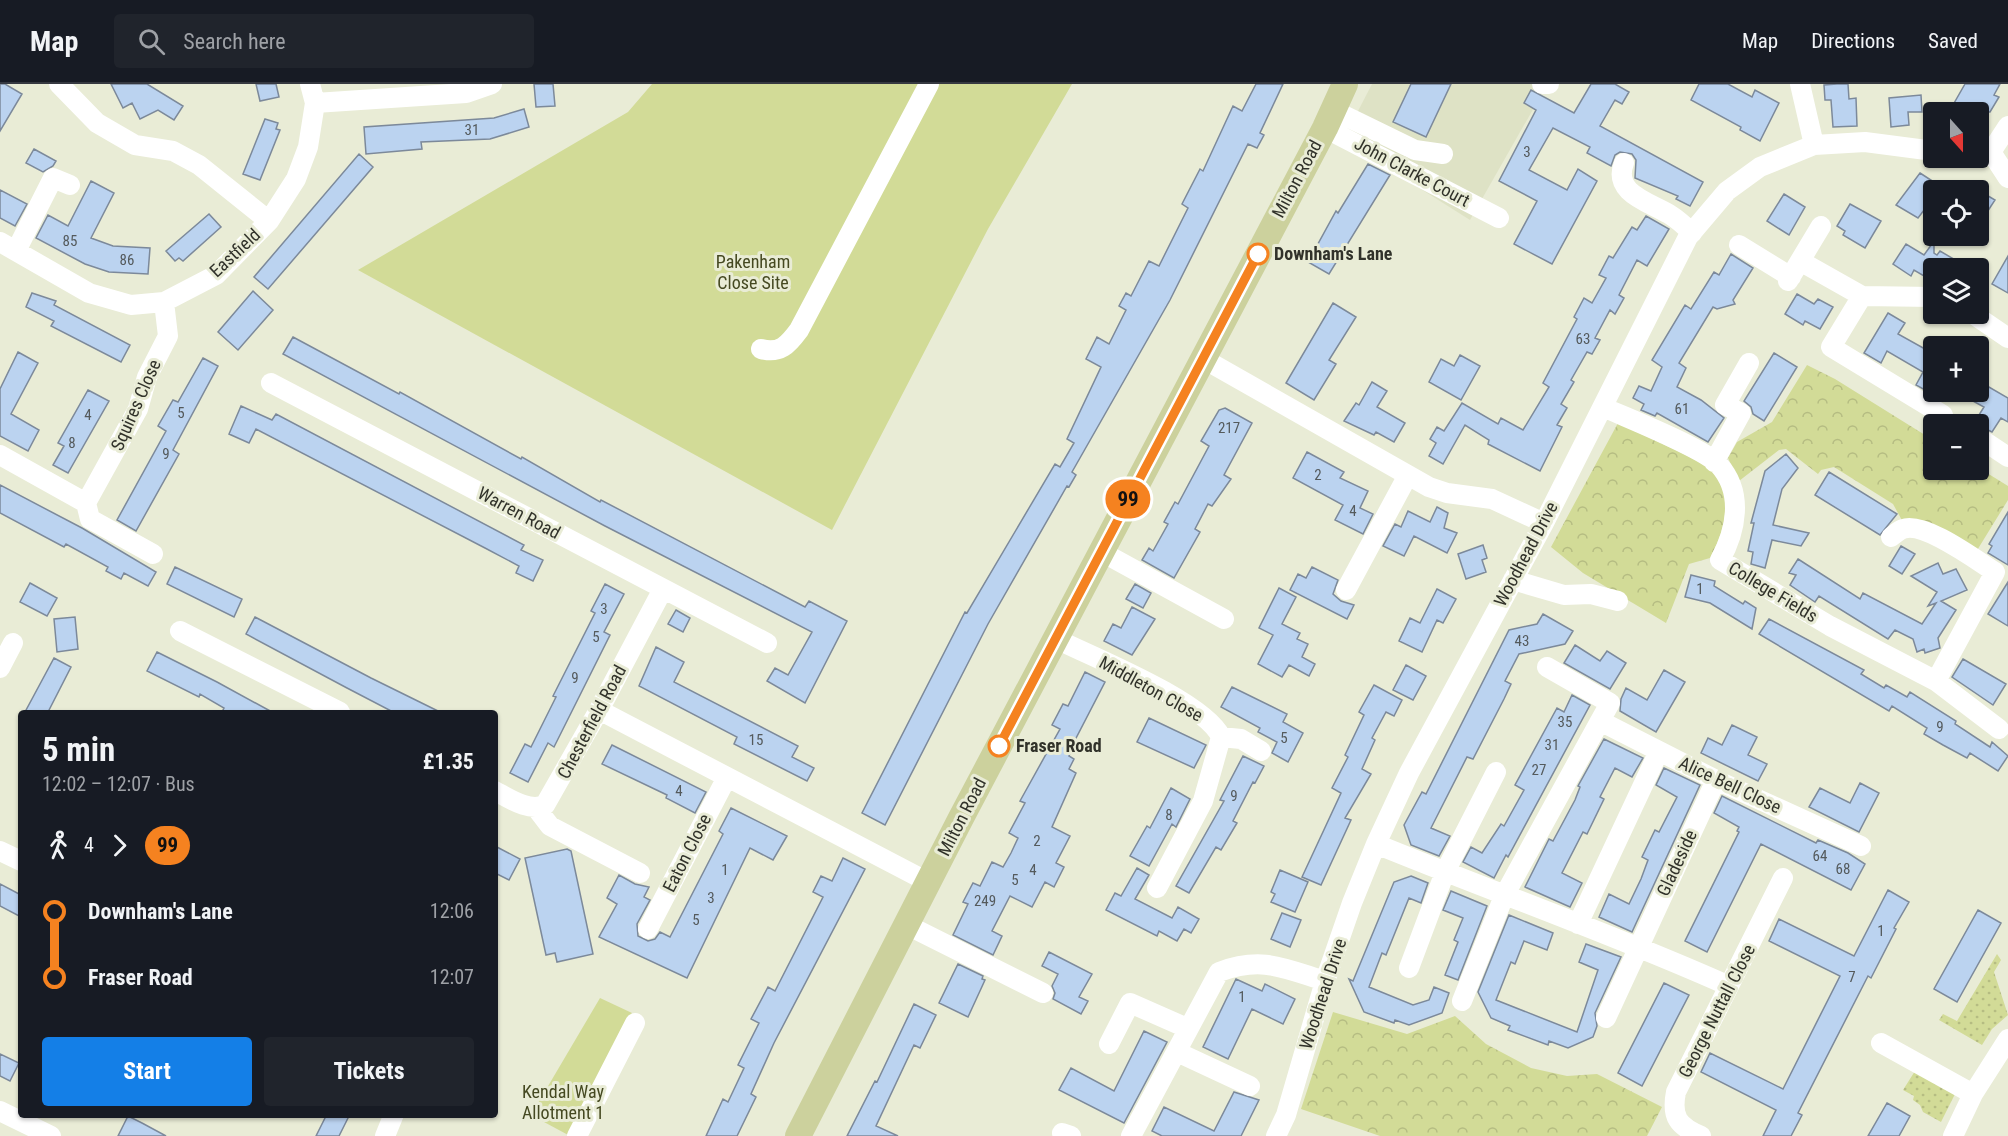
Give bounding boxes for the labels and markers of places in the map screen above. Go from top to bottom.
marker: Downham's Lane [1247,243,1269,265]
place label: Downham's Lane [1274,243,1393,264]
marker: Fraser Road [988,735,1010,757]
place label: Fraser Road [1016,735,1102,756]

